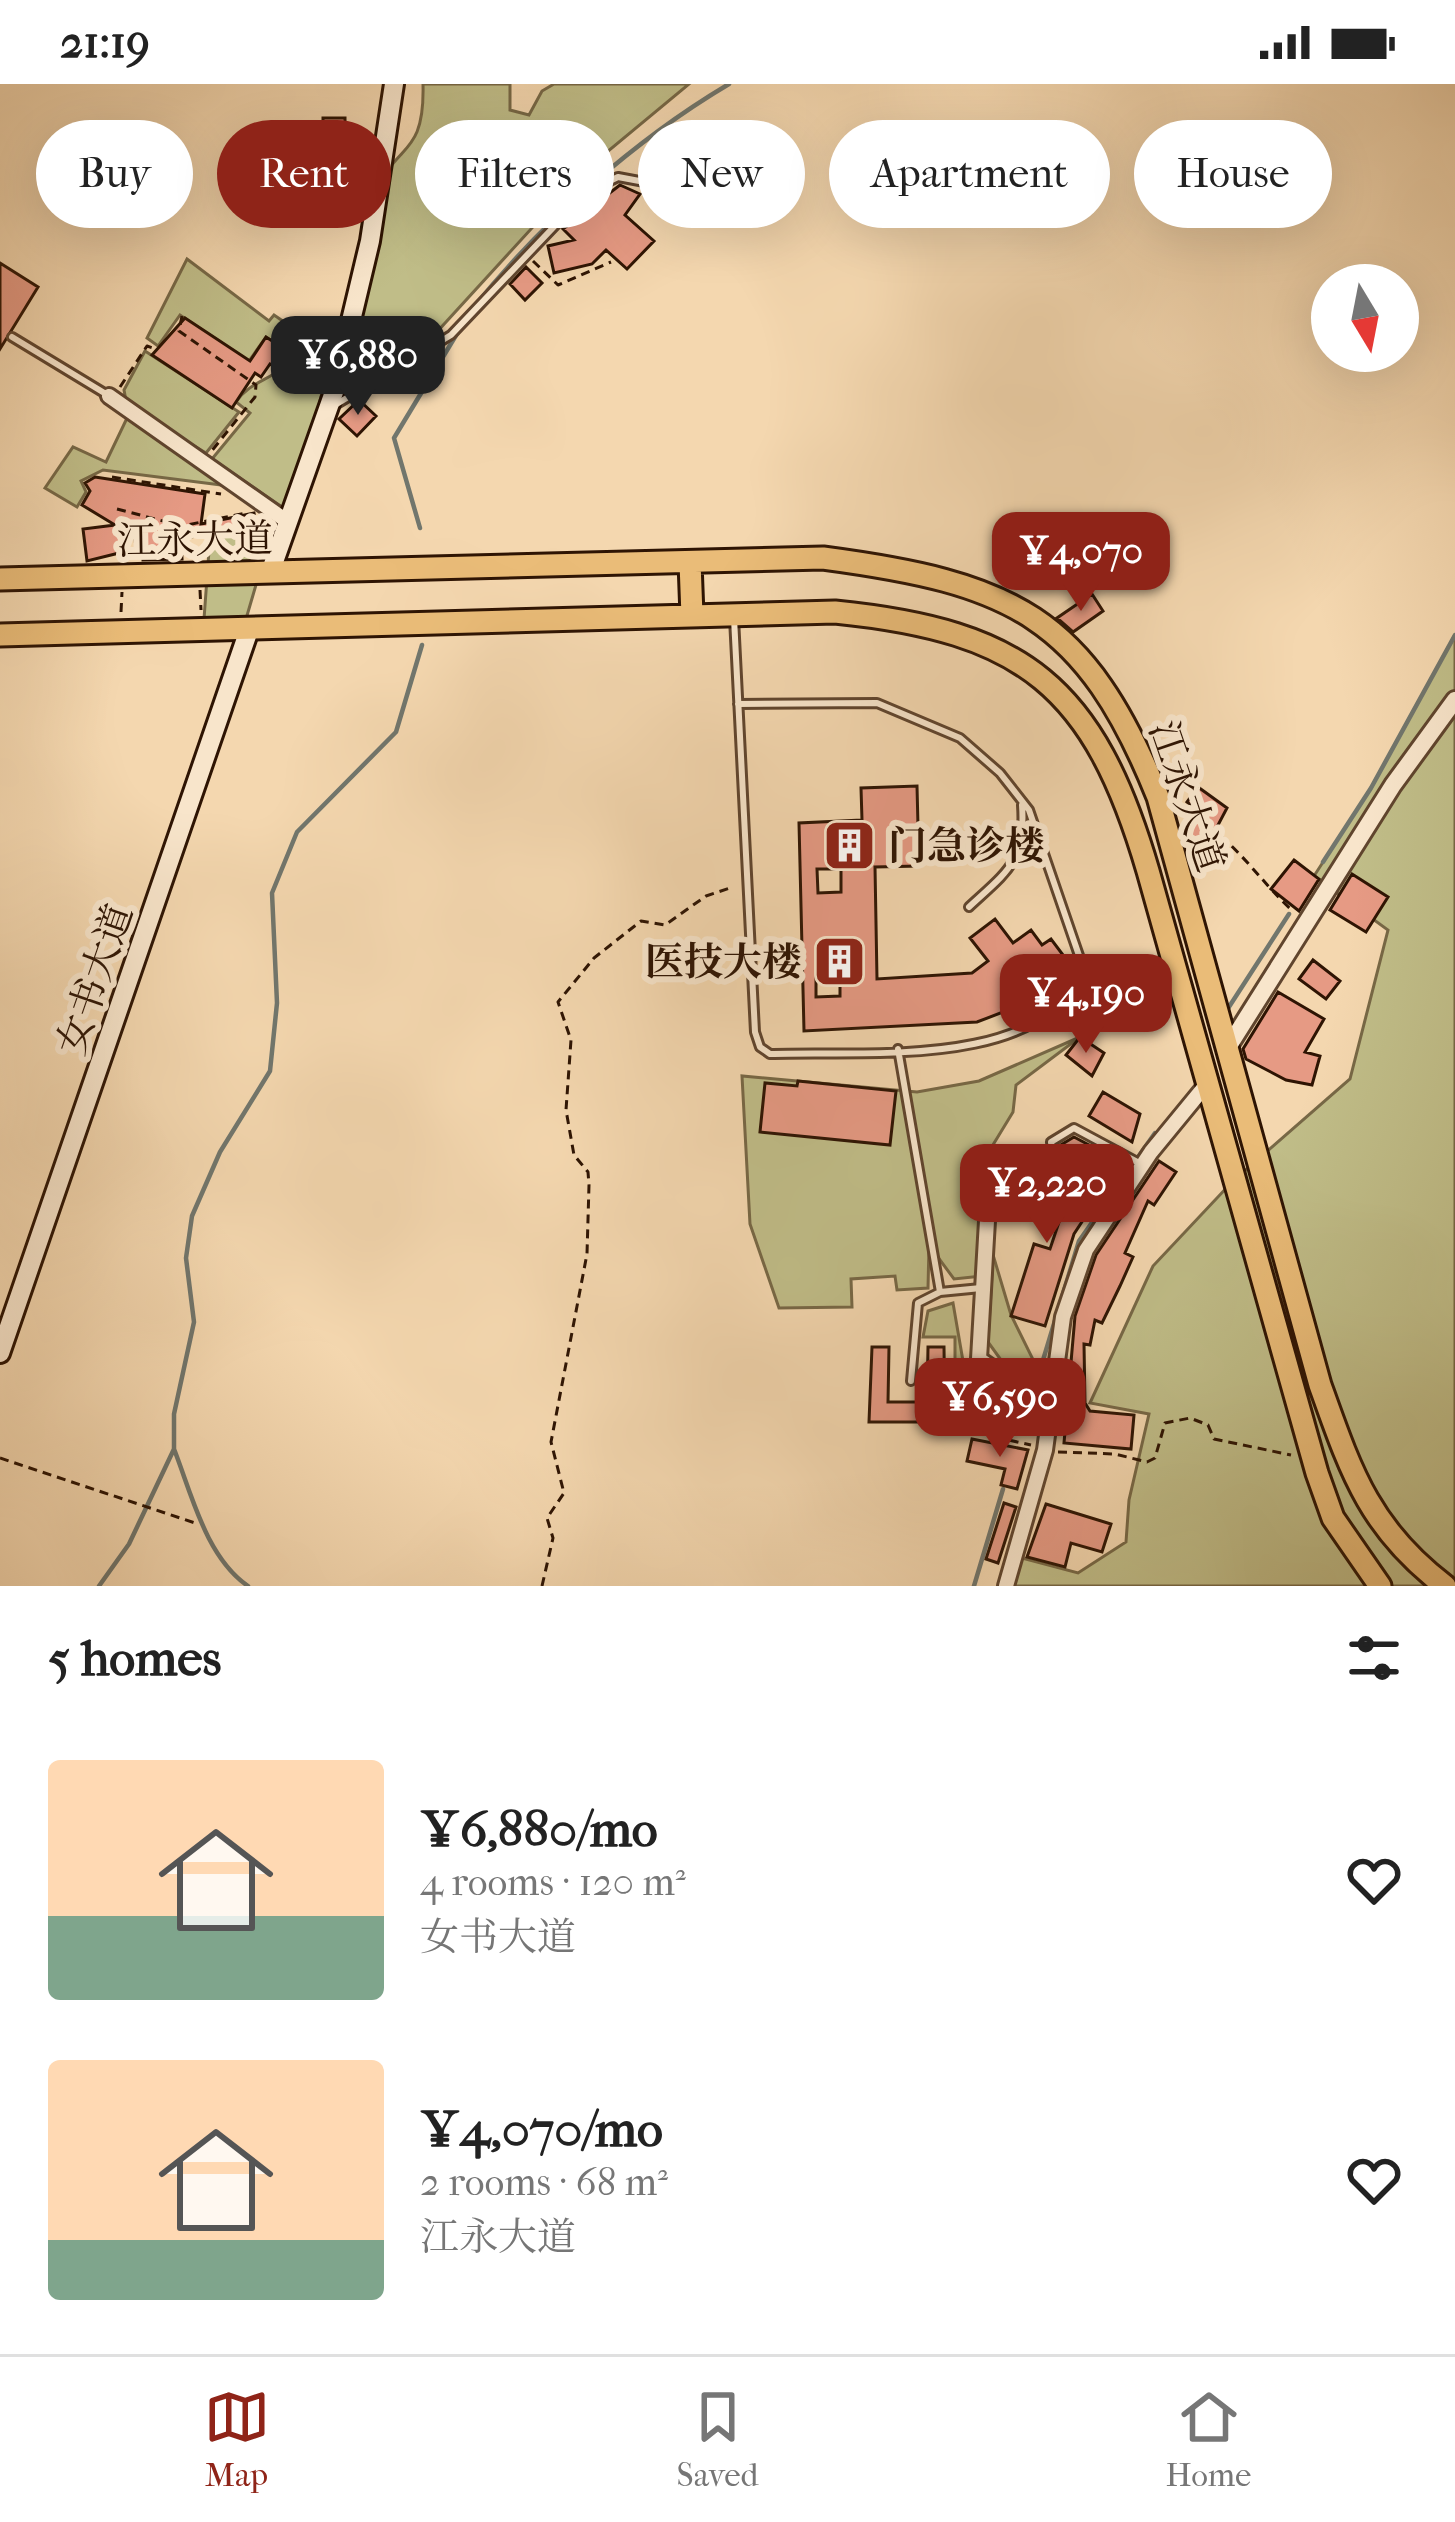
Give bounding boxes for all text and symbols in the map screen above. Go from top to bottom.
text: 21:19 [60,16,150,69]
chip: Buy [36,120,193,228]
chip: Rent [217,120,391,228]
chip: Filters [415,120,614,228]
chip: New [638,120,805,228]
chip: Apartment [829,120,1110,228]
chip: House [1134,120,1332,228]
north arrow [1311,264,1419,372]
map controls [1311,264,1419,372]
pin: ¥6,880 [260,316,456,418]
text: ¥6,880 [298,332,418,378]
pin: ¥4,070 [983,512,1179,614]
street label: 江永大道 [117,516,273,564]
text: ¥4,070 [1019,528,1143,574]
street label: 江永大道 [1140,715,1234,878]
building icon: 门急诊楼 [821,817,877,873]
place label: 门急诊楼 [888,823,1044,869]
street label: 女书大道 [48,898,142,1061]
building icon: 医技大楼 [812,933,868,989]
place label: 医技大楼 [645,939,801,985]
pin: ¥4,190 [988,954,1184,1056]
text: ¥4,190 [1027,970,1145,1016]
pin: ¥2,220 [949,1144,1145,1246]
text: ¥2,220 [987,1160,1107,1206]
pin: ¥6,590 [902,1358,1098,1460]
text: ¥6,590 [942,1374,1058,1420]
icon: filters [1341,1625,1407,1691]
text: 5 homes [48,1628,221,1688]
text: ¥6,880/mo [420,1799,658,1859]
icon: home [144,1808,288,1952]
icon: heart [1341,1847,1407,1913]
text: 4 rooms · 120 m² [420,1859,686,1905]
text: 女书大道 [420,1914,576,1960]
text: ¥4,070/mo [420,2099,663,2159]
icon: home [144,2108,288,2252]
icon: heart [1341,2147,1407,2213]
text: 2 rooms · 68 m² [420,2159,668,2205]
text: 江永大道 [420,2214,576,2260]
tab: Map [204,2384,270,2495]
tab: Saved [677,2384,758,2495]
tab: Home [1166,2384,1251,2495]

